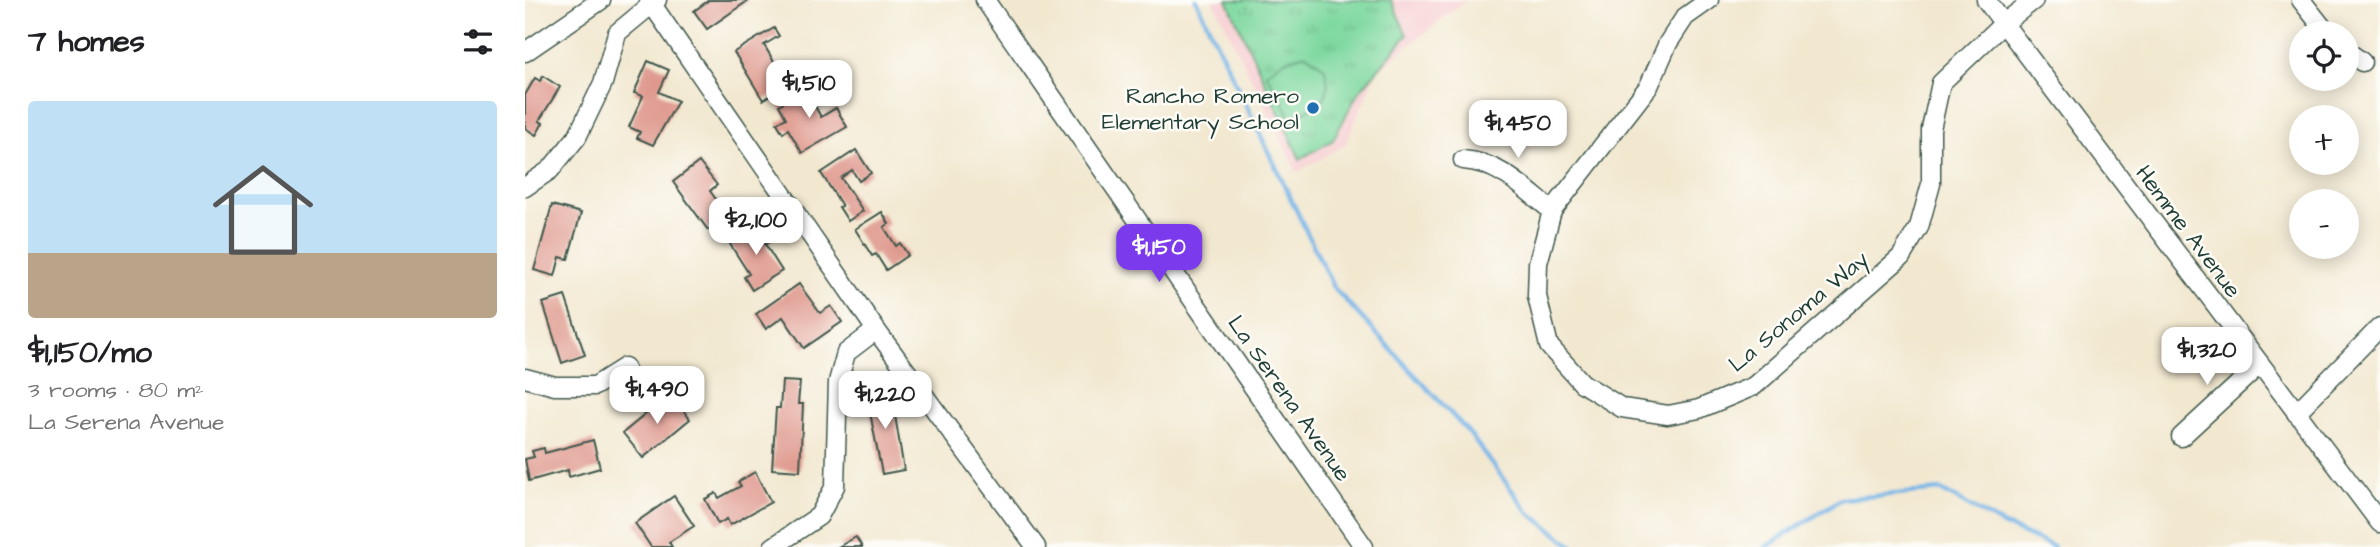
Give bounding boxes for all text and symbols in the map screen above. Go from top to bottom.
text: 7 homes [28,21,145,63]
map controls [2289,21,2359,259]
button: locate [2289,21,2359,91]
icon: filters [459,23,497,61]
pin: $1,510 [752,60,866,120]
text: $1,510 [782,67,836,99]
place label: Rancho Romero Elementary School [1102,80,1299,139]
marker: Rancho Romero Elementary School [1305,100,1321,116]
pin: $1,450 [1461,100,1575,160]
button: + [2289,105,2359,175]
text: $1,450 [1485,107,1551,139]
icon: home [200,147,326,273]
street label: Hemme Avenue [2128,159,2249,305]
button: − [2289,189,2359,259]
pin: $2,100 [699,198,813,257]
text: $2,100 [725,204,787,236]
pin: $1,150 [1102,224,1216,284]
text: $1,150 [1132,231,1186,263]
street label: La Sonoma Way [1722,243,1876,381]
street label: La Serena Avenue [1220,309,1359,488]
pin: $1,320 [2150,328,2264,387]
text: $1,150/mo [28,332,152,374]
text: $1,320 [2177,334,2237,366]
pin: $1,490 [600,366,714,426]
pin: $1,220 [828,372,942,431]
text: $1,490 [625,373,689,405]
text: 3 rooms · 80 m² [28,374,204,406]
text: $1,220 [855,378,915,410]
text: La Serena Avenue [28,406,224,438]

